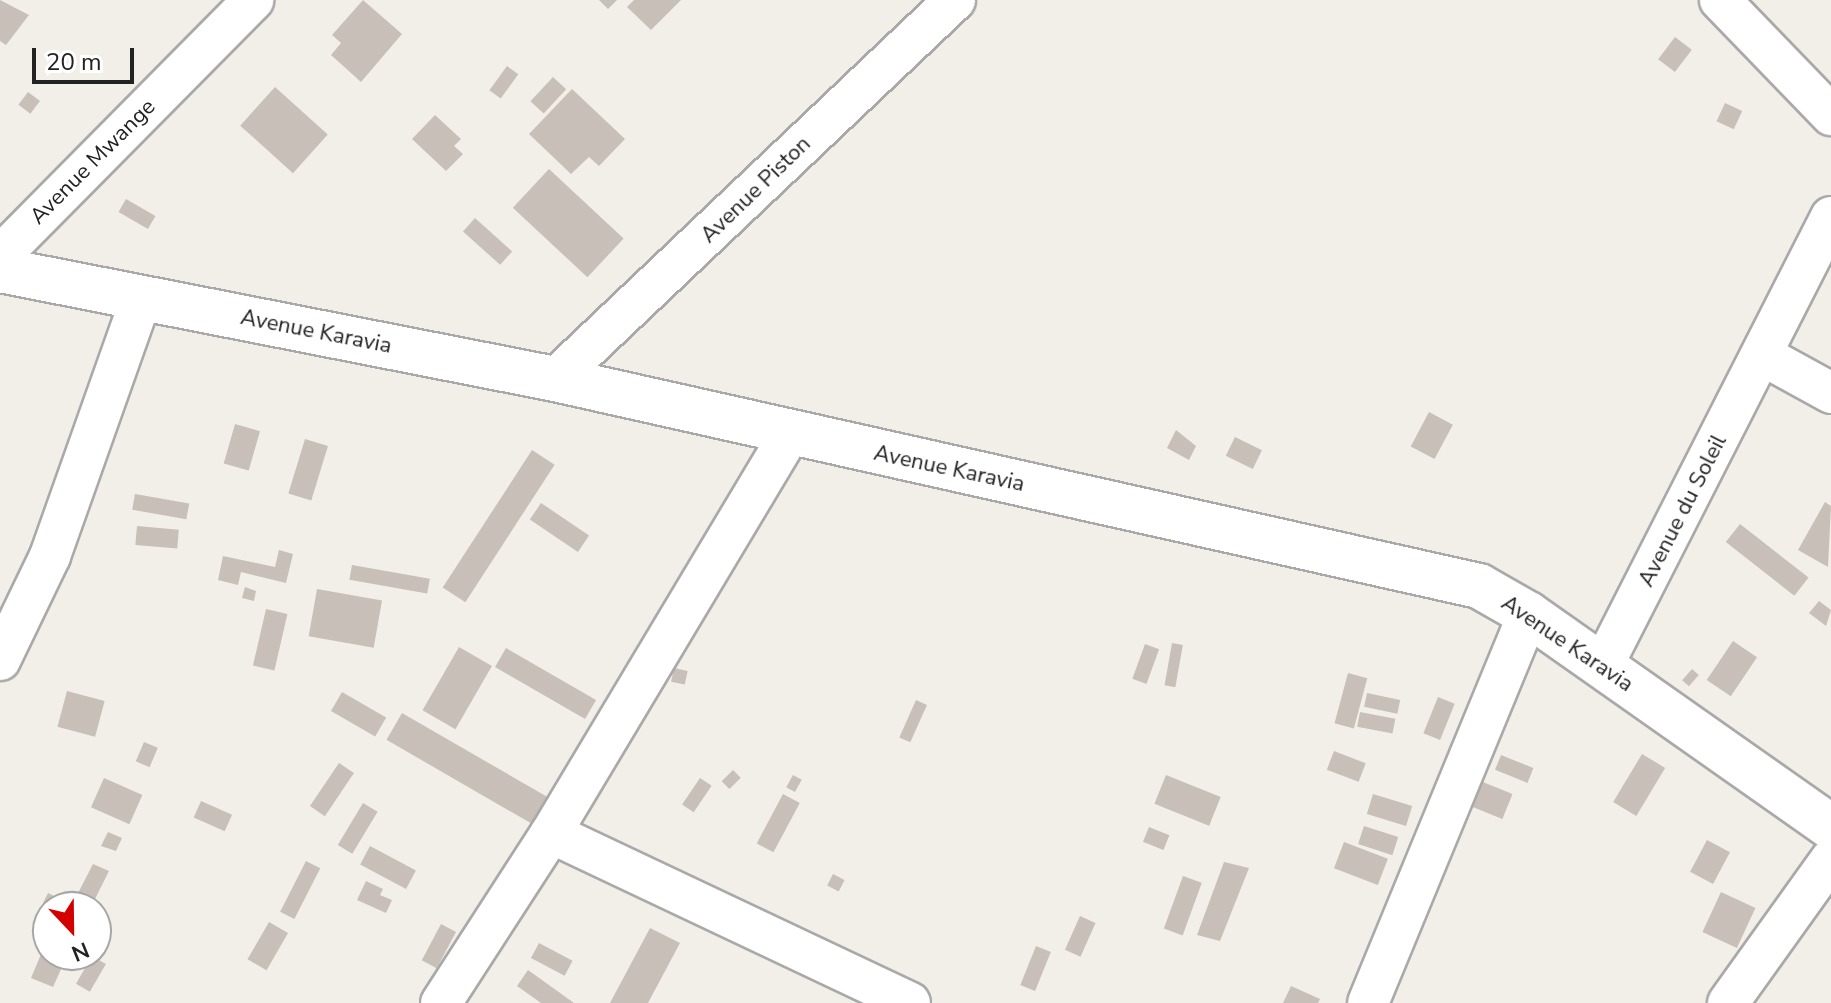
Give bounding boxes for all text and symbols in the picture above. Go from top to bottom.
scale bar [36,32,138,82]
text: 20 m [46,46,102,78]
street label: Avenue Mwange [25,94,161,230]
street label: Avenue Piston [696,131,816,249]
street label: Avenue Karavia [238,304,394,360]
street label: Avenue du Soleil [1633,431,1733,591]
street label: Avenue Karavia [871,440,1027,498]
street label: Avenue Karavia [1496,590,1638,698]
north arrow [32,891,112,971]
text: N [67,934,93,968]

